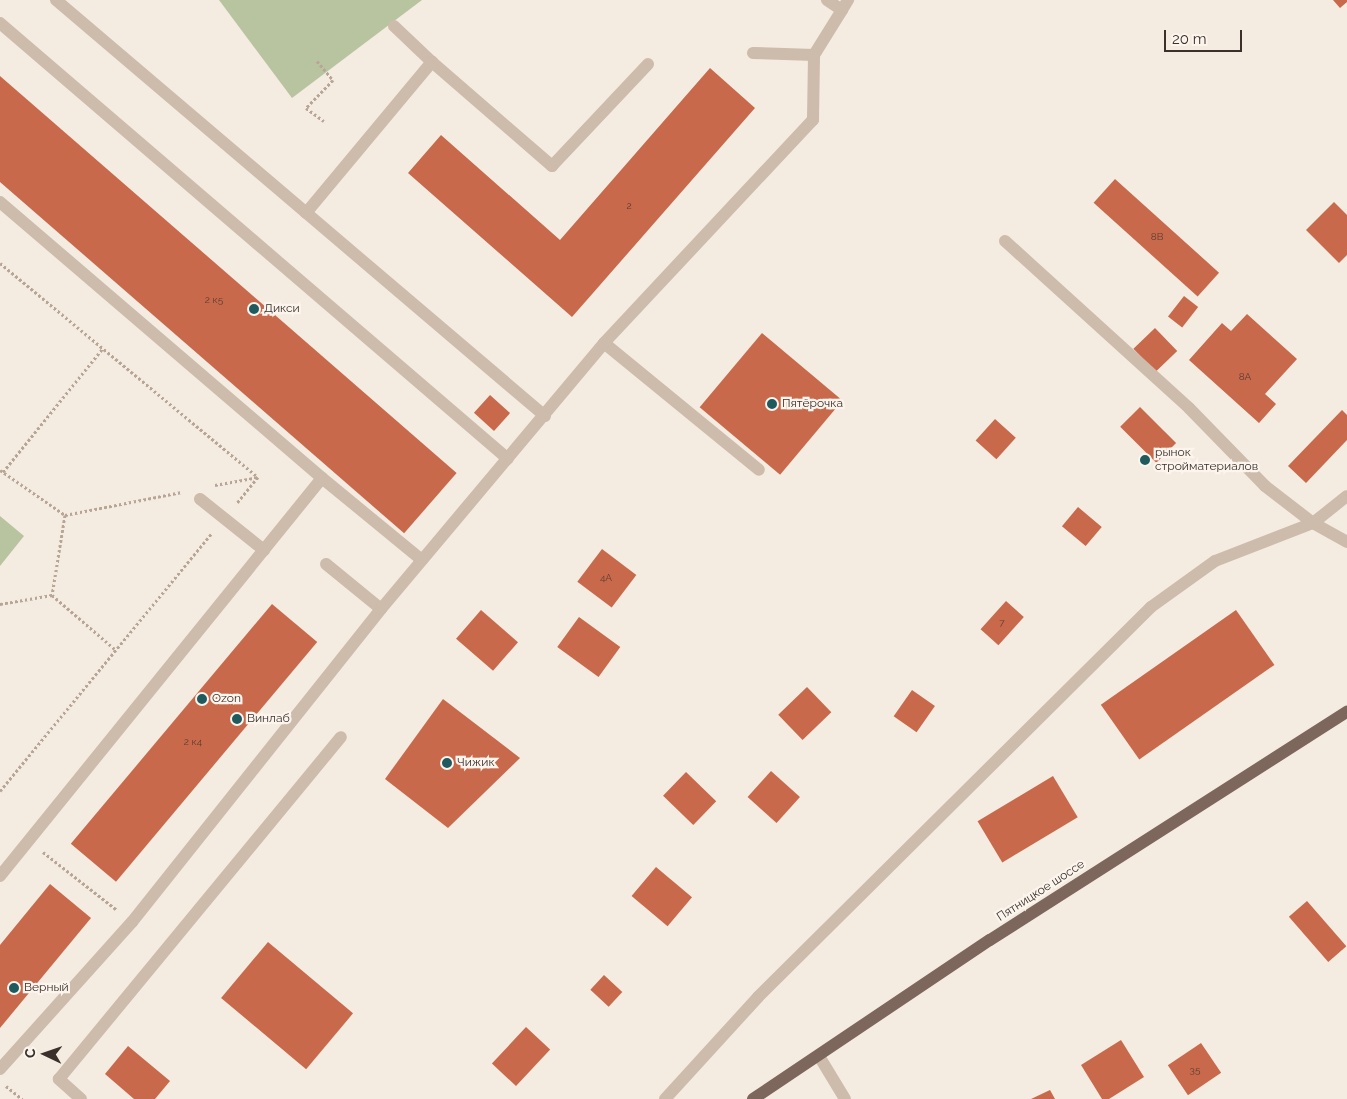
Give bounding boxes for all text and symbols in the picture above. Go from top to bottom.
scale bar [1167,20,1244,52]
text: 20 m [1172,30,1207,48]
house number: 2 [626,200,632,212]
house number: 8В [1151,231,1163,243]
house number: 2 к5 [205,294,223,306]
place label: Дикси [264,302,300,316]
marker: Дикси [248,303,260,315]
house number: 8А [1239,371,1251,383]
place label: Пятёрочка [782,397,843,411]
marker: Пятёрочка [766,398,778,410]
place label: рынок стройматериалов [1155,446,1258,474]
marker: рынок стройматериалов [1139,454,1151,466]
house number: 4А [600,572,612,584]
house number: 7 [999,617,1005,629]
place label: Ozon [212,692,241,706]
marker: Ozon [196,693,208,705]
place label: Винлаб [247,712,290,726]
marker: Винлаб [231,713,243,725]
house number: 2 к4 [184,736,202,748]
place label: Чижик [457,756,495,770]
marker: Чижик [441,757,453,769]
street label: Пятницкое шоссе [994,857,1088,925]
place label: Верный [24,981,69,995]
marker: Верный [8,982,20,994]
north arrow [20,1029,70,1079]
text: С [22,1048,38,1058]
house number: 35 [1190,1064,1200,1076]

